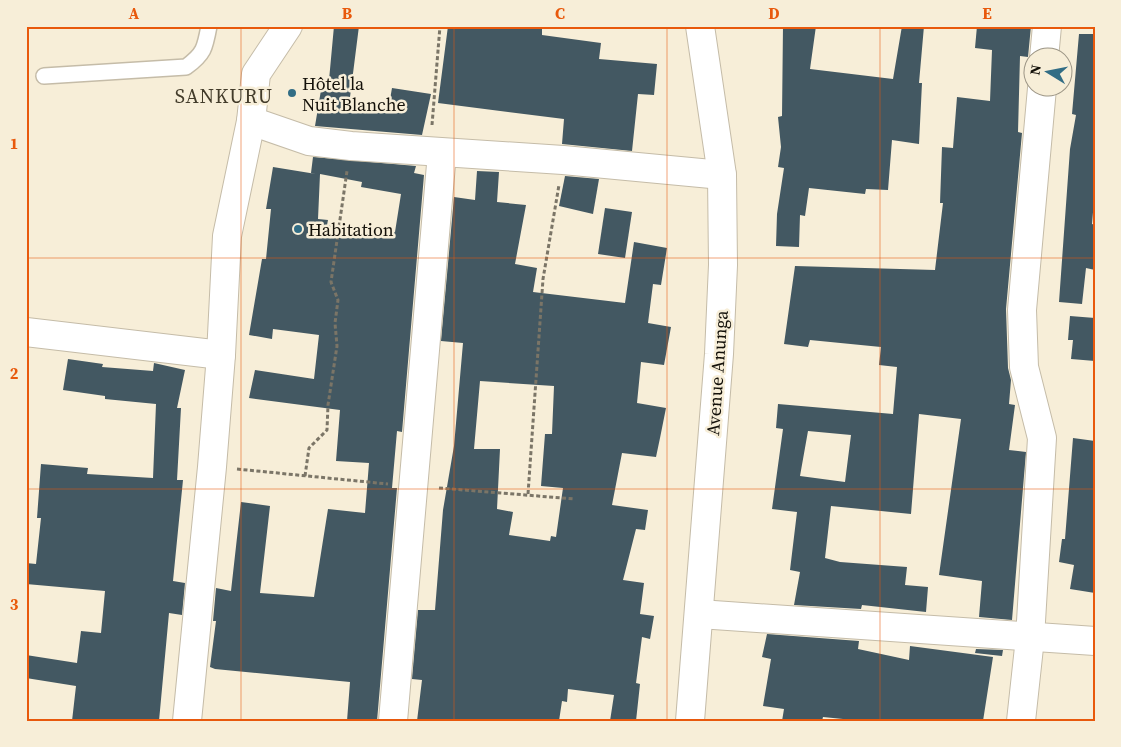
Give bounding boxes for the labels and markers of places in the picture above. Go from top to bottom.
place label: Hôtel la Nuit Blanche [302,71,406,117]
marker: Hôtel la Nuit Blanche [286,87,298,99]
place label: Habitation [308,217,394,242]
marker: Habitation [292,223,304,235]

